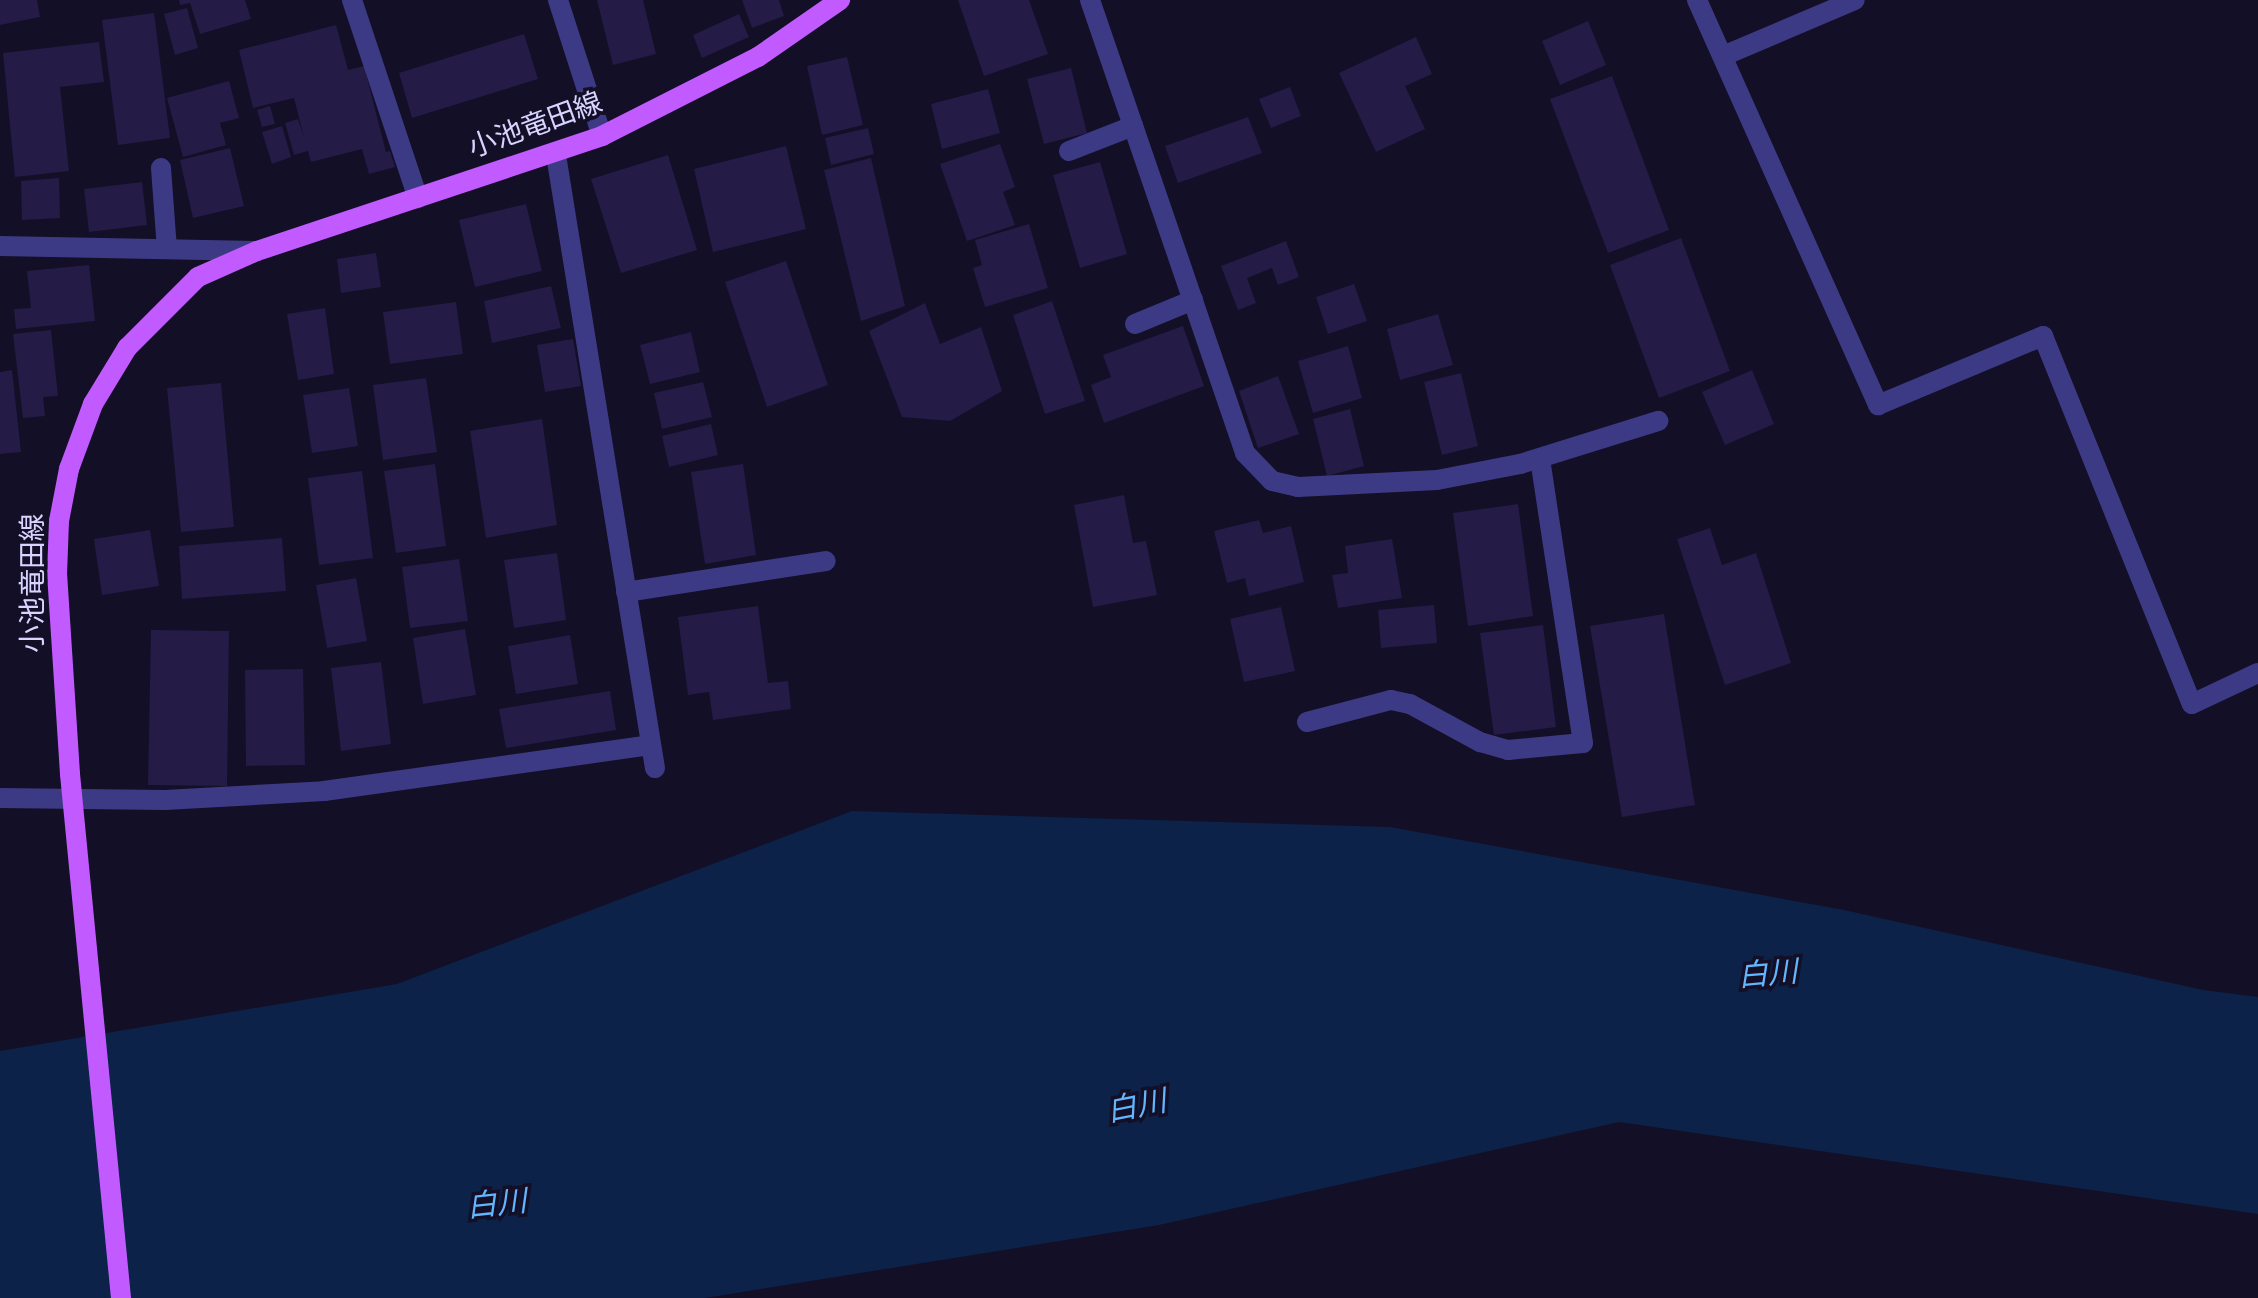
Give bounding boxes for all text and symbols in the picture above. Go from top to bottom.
street label: 小池竜田線 [464,87,608,167]
street label: 小池竜田線 [18,513,52,653]
water label: 白川 [1737,956,1799,998]
water label: 白川 [1104,1086,1170,1132]
water label: 白川 [465,1186,529,1228]

